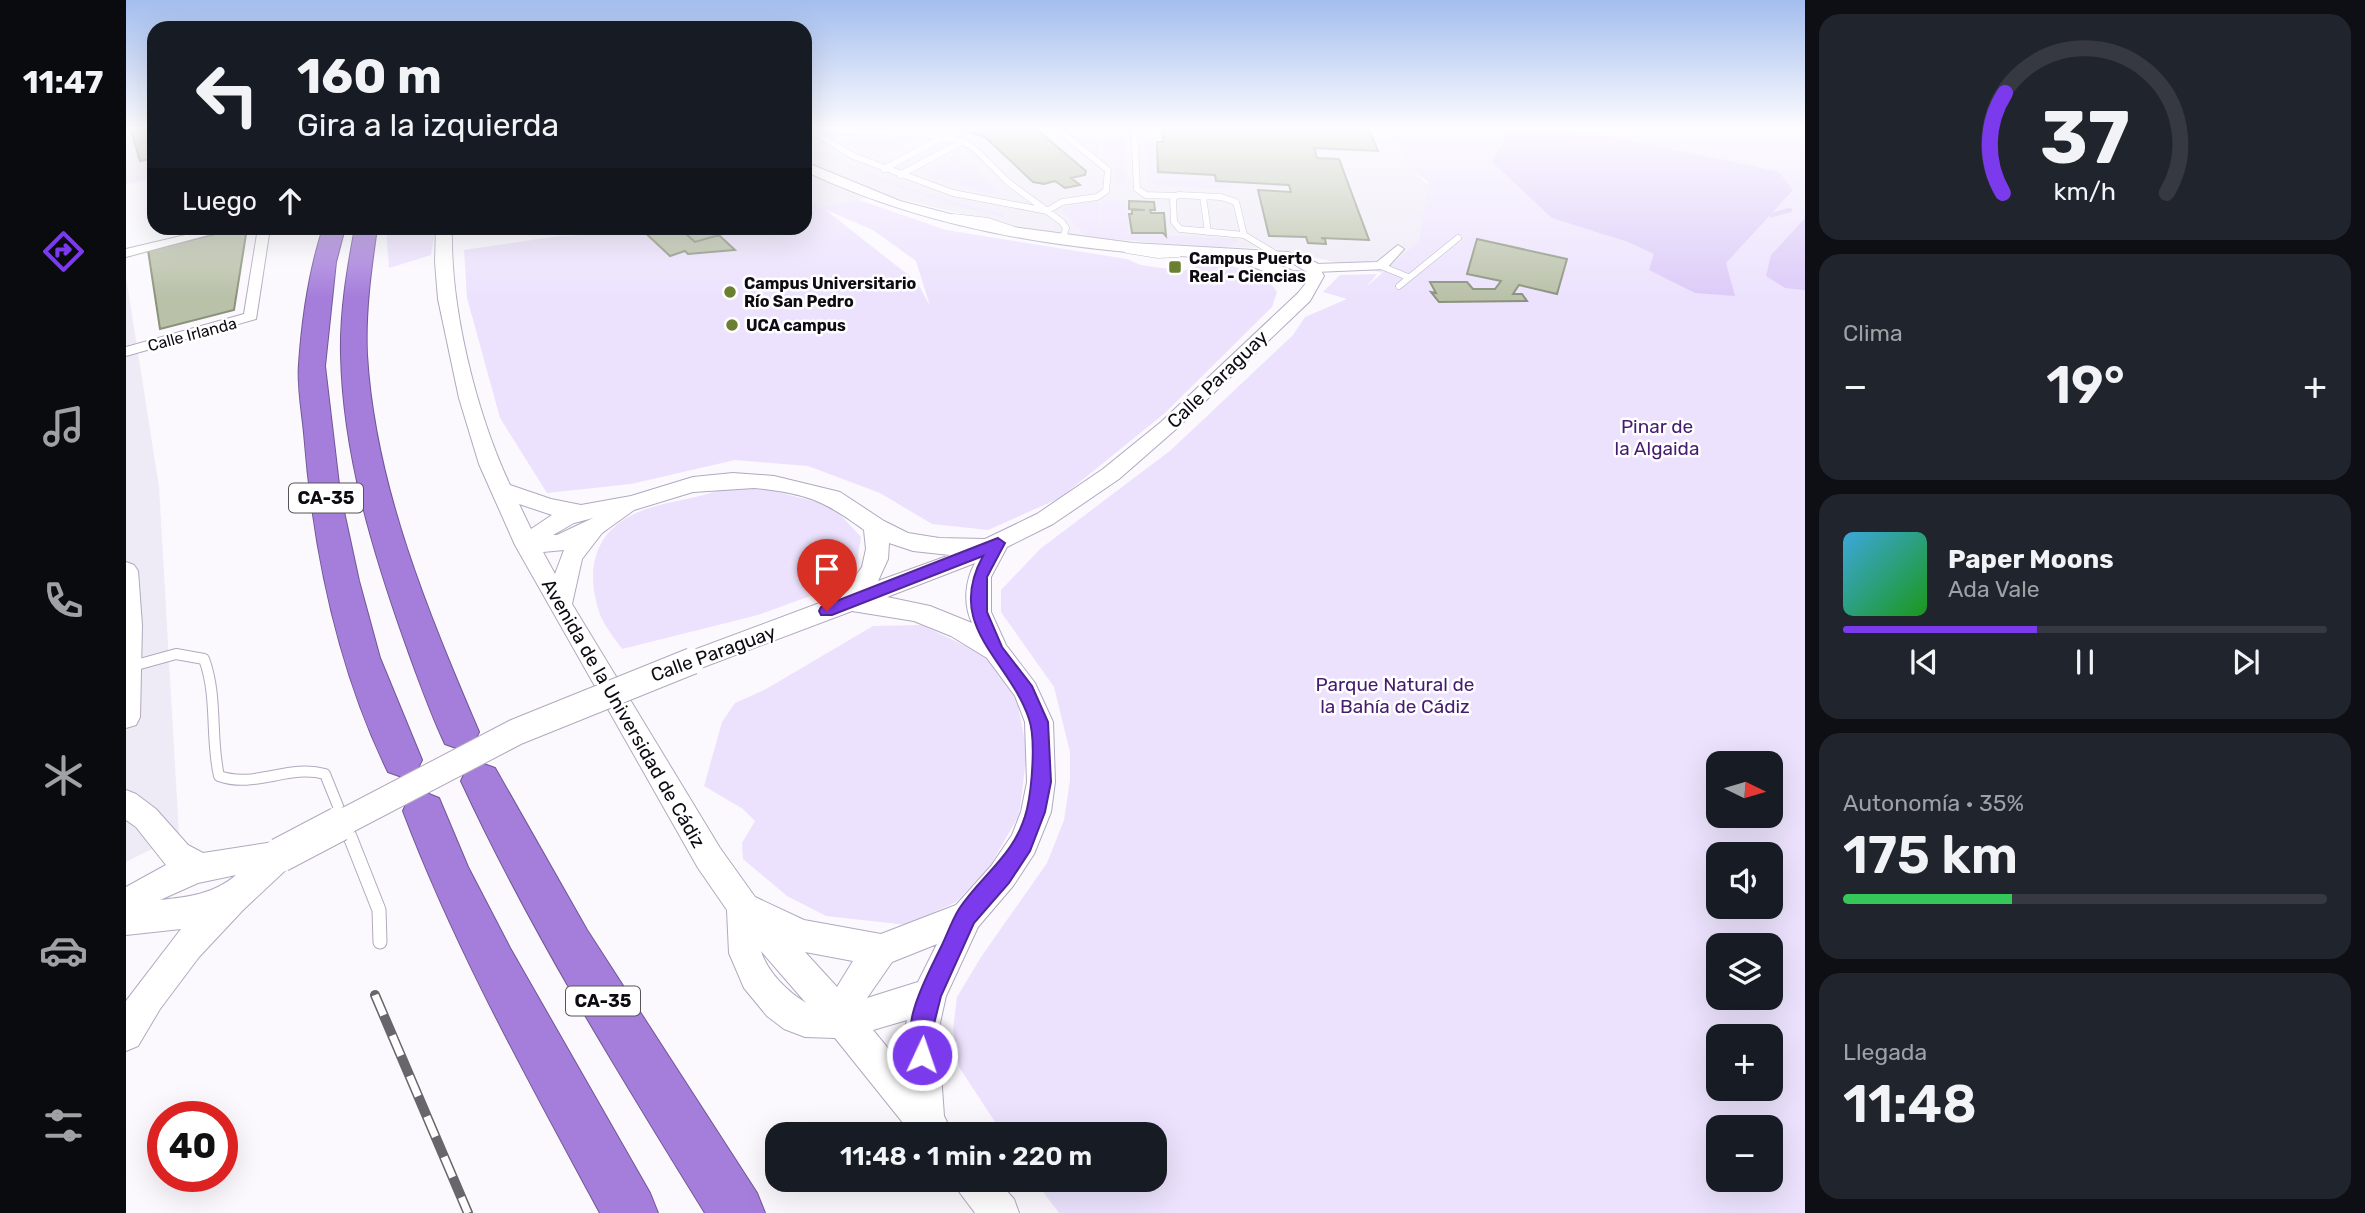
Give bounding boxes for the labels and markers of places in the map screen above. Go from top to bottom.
place label: Campus Puerto Real - Ciencias [1189,249,1312,286]
marker: Campus Puerto Real - Ciencias [1167,259,1183,275]
place label: Campus Universitario Río San Pedro [744,274,917,311]
marker: Campus Universitario Río San Pedro [722,284,738,300]
place label: UCA campus [746,316,846,335]
marker: UCA campus [724,317,740,333]
pin [797,539,857,611]

